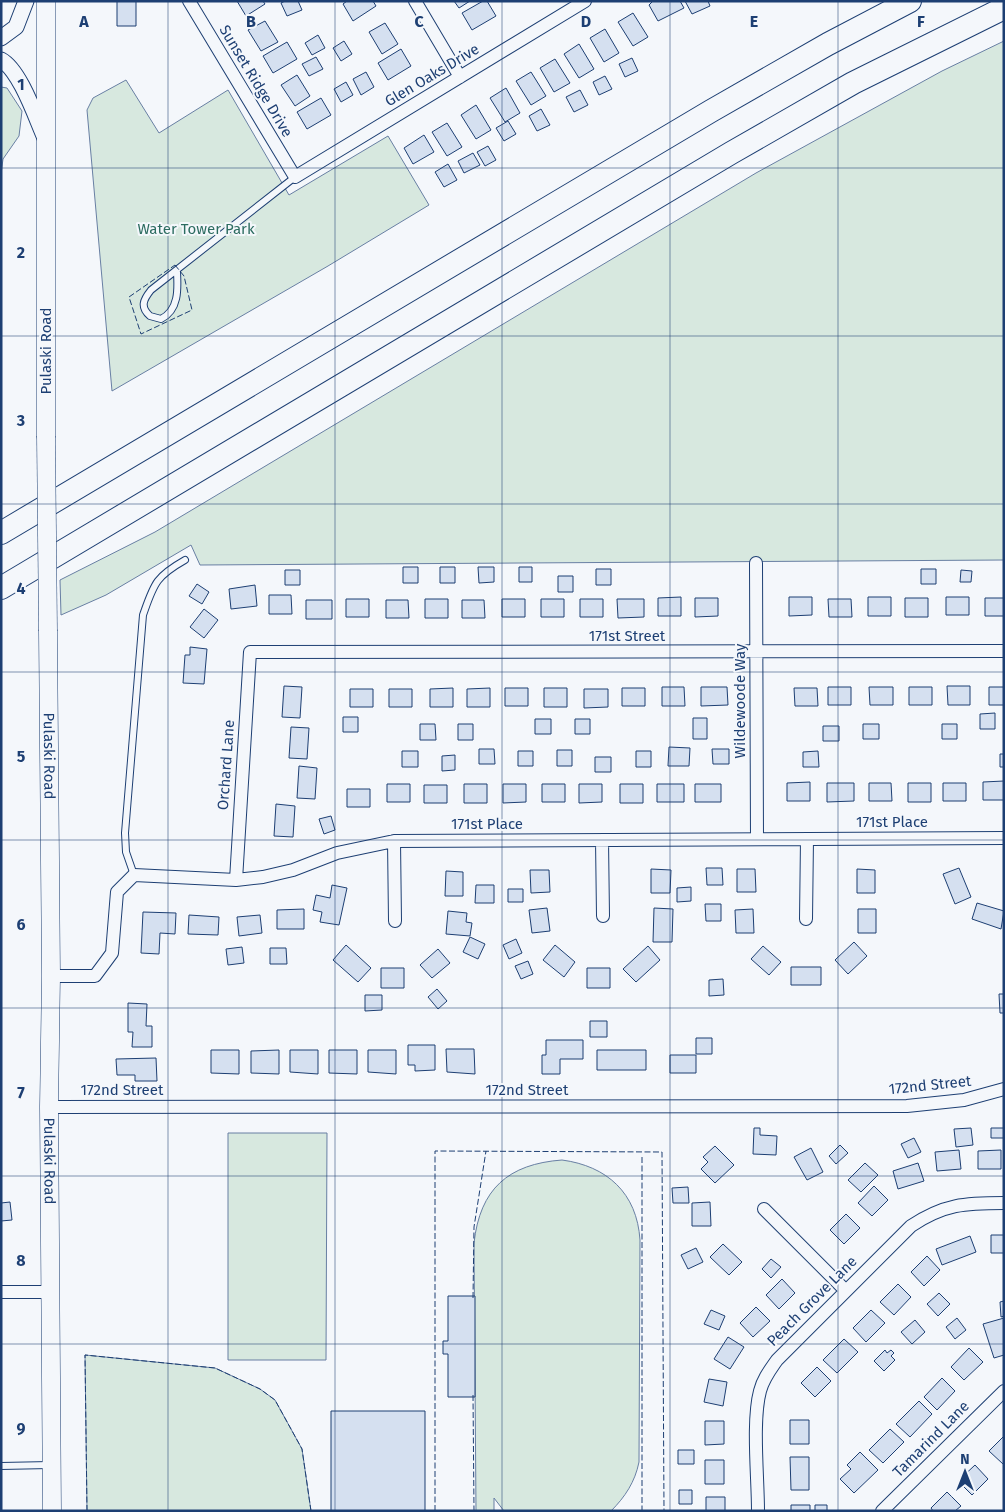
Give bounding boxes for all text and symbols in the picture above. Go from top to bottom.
text: A [78,12,89,31]
text: B [246,12,256,31]
text: C [414,12,424,31]
text: D [581,12,591,31]
text: E [750,12,758,31]
text: F [917,12,925,31]
street label: Sunset Ridge Drive [215,22,297,140]
street label: Glen Oaks Drive [382,40,482,110]
text: 1 [17,75,25,94]
park label: Water Tower Park [137,220,255,238]
text: 2 [17,243,25,262]
street label: Pulaski Road [37,308,55,394]
text: 3 [16,411,25,430]
text: 4 [16,579,26,598]
street label: 171st Street [589,627,666,645]
street label: Wildewoode Way [731,643,749,758]
street label: Pulaski Road [40,712,58,800]
street label: Orchard Lane [214,719,238,811]
text: 5 [17,747,26,766]
street label: 171st Place [856,813,928,831]
street label: 171st Place [451,815,523,833]
text: 6 [16,915,26,934]
street label: 172nd Street [888,1072,973,1098]
street label: 172nd Street [81,1081,164,1099]
street label: 172nd Street [486,1081,569,1099]
text: 7 [17,1083,25,1102]
street label: Pulaski Road [40,1117,59,1205]
text: 8 [16,1251,26,1270]
street label: Peach Grove Lane [763,1252,861,1350]
street label: Tamarind Lane [889,1397,973,1481]
text: 9 [17,1419,26,1438]
north arrow [940,1447,990,1497]
text: N [960,1451,970,1468]

